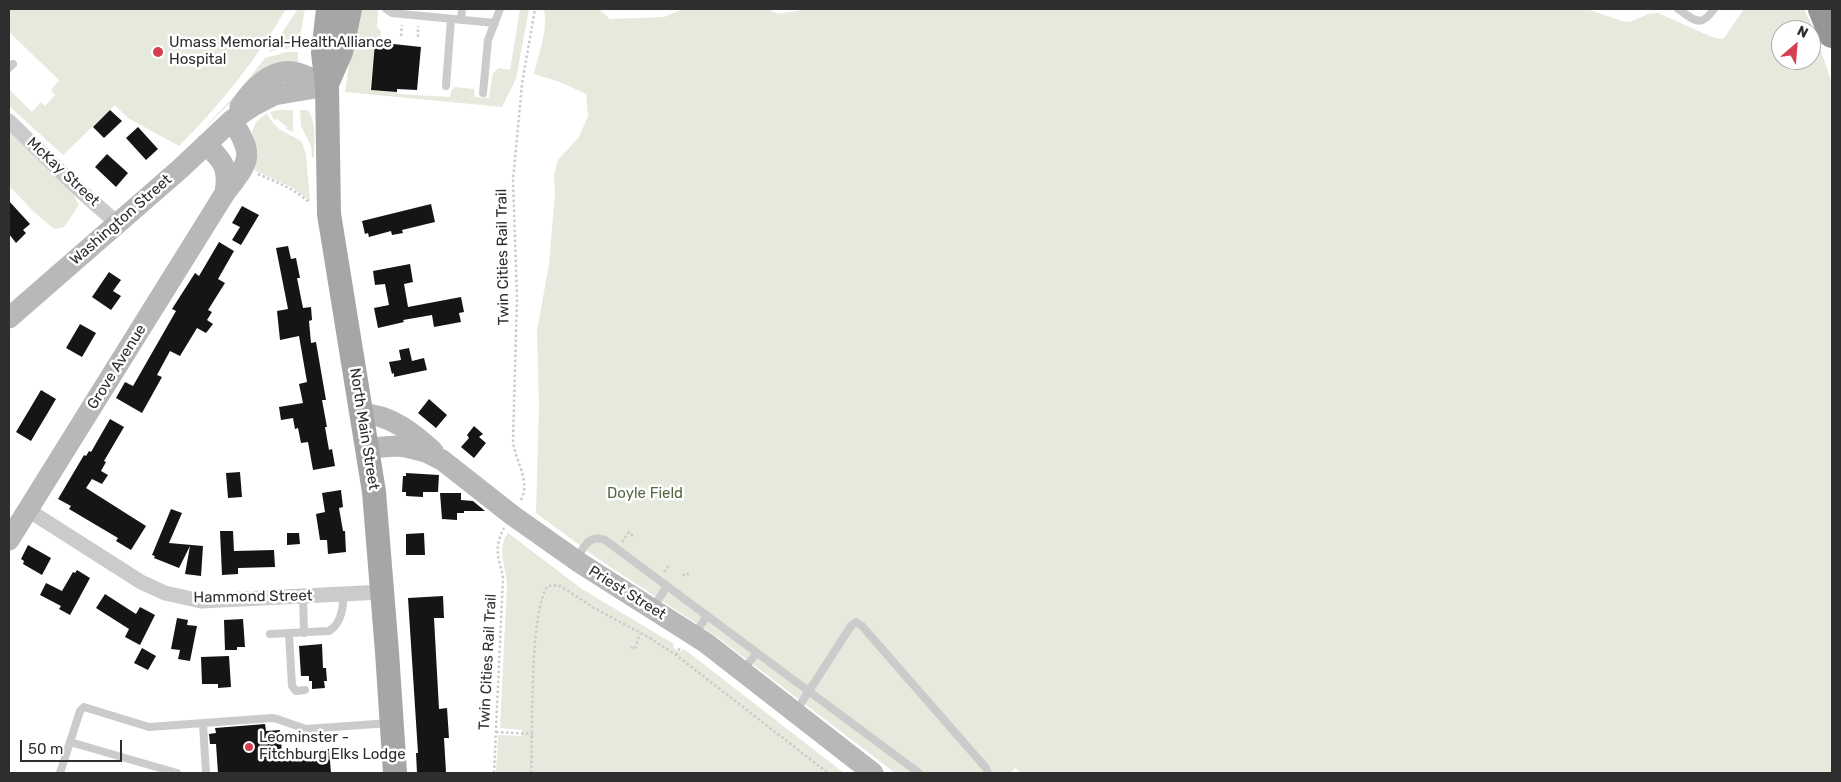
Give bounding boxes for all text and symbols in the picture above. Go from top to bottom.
north arrow [1771,20,1821,70]
text: N [1794,22,1811,42]
place label: Umass Memorial-HealthAlliance Hospital [169,34,392,69]
marker: Umass Memorial-HealthAlliance Hospital [151,45,165,59]
street label: McKay Street [23,134,103,210]
street label: Washington Street [66,171,176,269]
street label: Twin Cities Rail Trail [493,189,513,325]
street label: Grove Avenue [84,321,150,413]
street label: North Main Street [345,367,383,491]
park label: Doyle Field [607,485,683,503]
street label: Priest Street [585,562,669,624]
street label: Hammond Street [193,587,313,607]
street label: Twin Cities Rail Trail [475,593,501,731]
place label: Leominster - Fitchburg Elks Lodge [259,729,406,764]
scale bar [22,730,125,762]
text: 50 m [28,740,63,758]
marker: Leominster - Fitchburg Elks Lodge [243,741,255,753]

